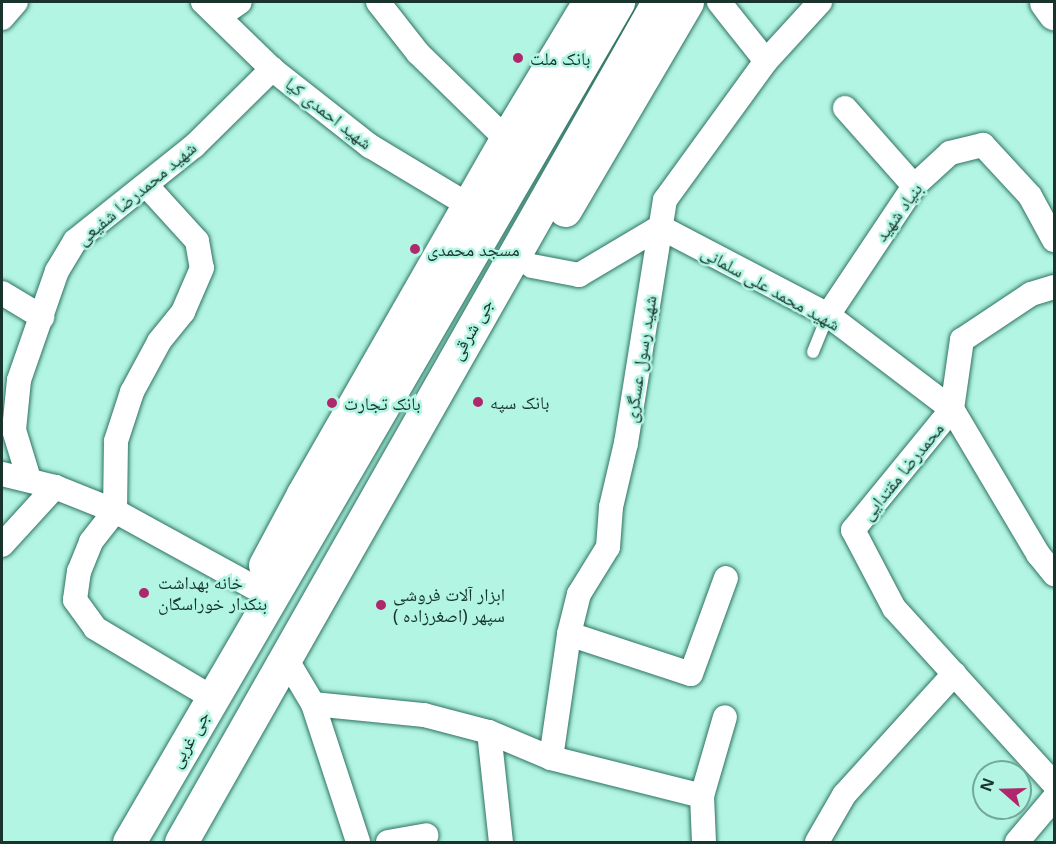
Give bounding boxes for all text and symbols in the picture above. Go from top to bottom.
place label: بانک ملت [530,47,590,69]
marker: بانک ملت [511,51,525,65]
street label: شهید احمدی کیا [281,72,377,154]
street label: شهید محمدرضا شفیعی [72,137,200,249]
street label: بنیاد شهید [870,179,926,245]
place label: مسجد محمدی [427,238,520,260]
street label: شهید محمد علی سلمانی [698,241,844,335]
marker: مسجد محمدی [408,242,422,256]
street label: جی شرقی [445,294,497,364]
street label: شهید رسول عسگری [619,294,661,424]
place label: بانک سپه [490,391,550,413]
place label: بانک تجارت [344,392,421,414]
marker: بانک سپه [471,395,485,409]
marker: بانک تجارت [325,396,339,410]
street label: محمدرضا مقتدایی [856,418,948,524]
place label: خانه بهداشت بنکدار خوراسگان [158,572,267,614]
marker: خانه بهداشت بنکدار خوراسگان [135,584,153,602]
place label: ابزار آلات فروشی سپهر (اصغرزاده ) [393,584,505,626]
marker: ابزار آلات فروشی سپهر (اصغرزاده ) [374,598,388,612]
street label: جی غربی [164,707,214,771]
north arrow [972,760,1032,820]
text: N [974,775,1000,794]

